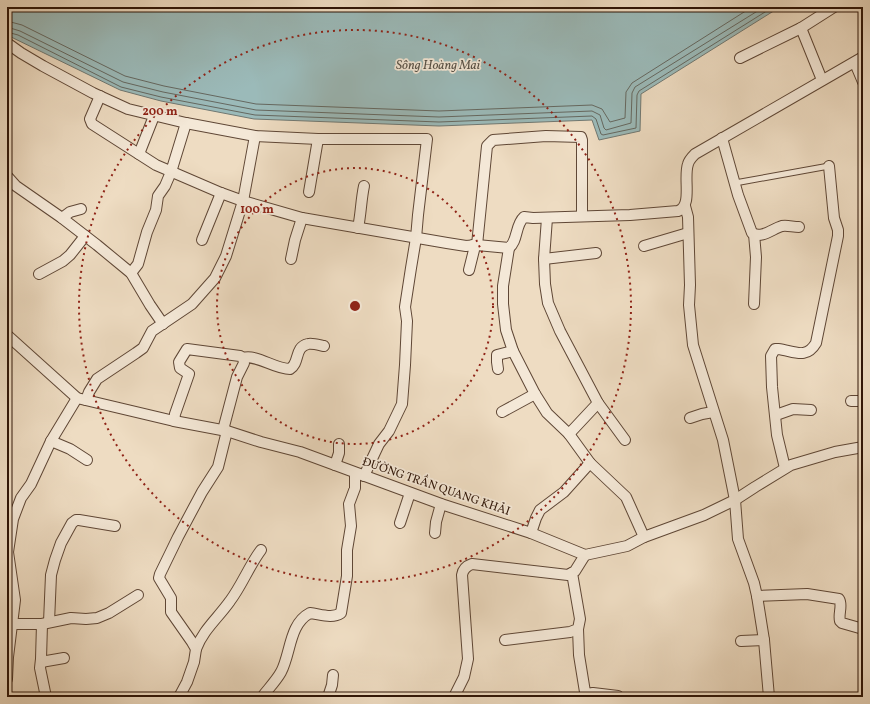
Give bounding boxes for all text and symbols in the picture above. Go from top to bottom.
water label: Sông Hoàng Mai [396,57,481,75]
text: 200 m [142,104,178,120]
text: 100 m [240,202,274,218]
centre of rings [348,299,362,313]
street label: ĐƯỜNG TRẦN QUANG KHẢI [360,452,513,520]

